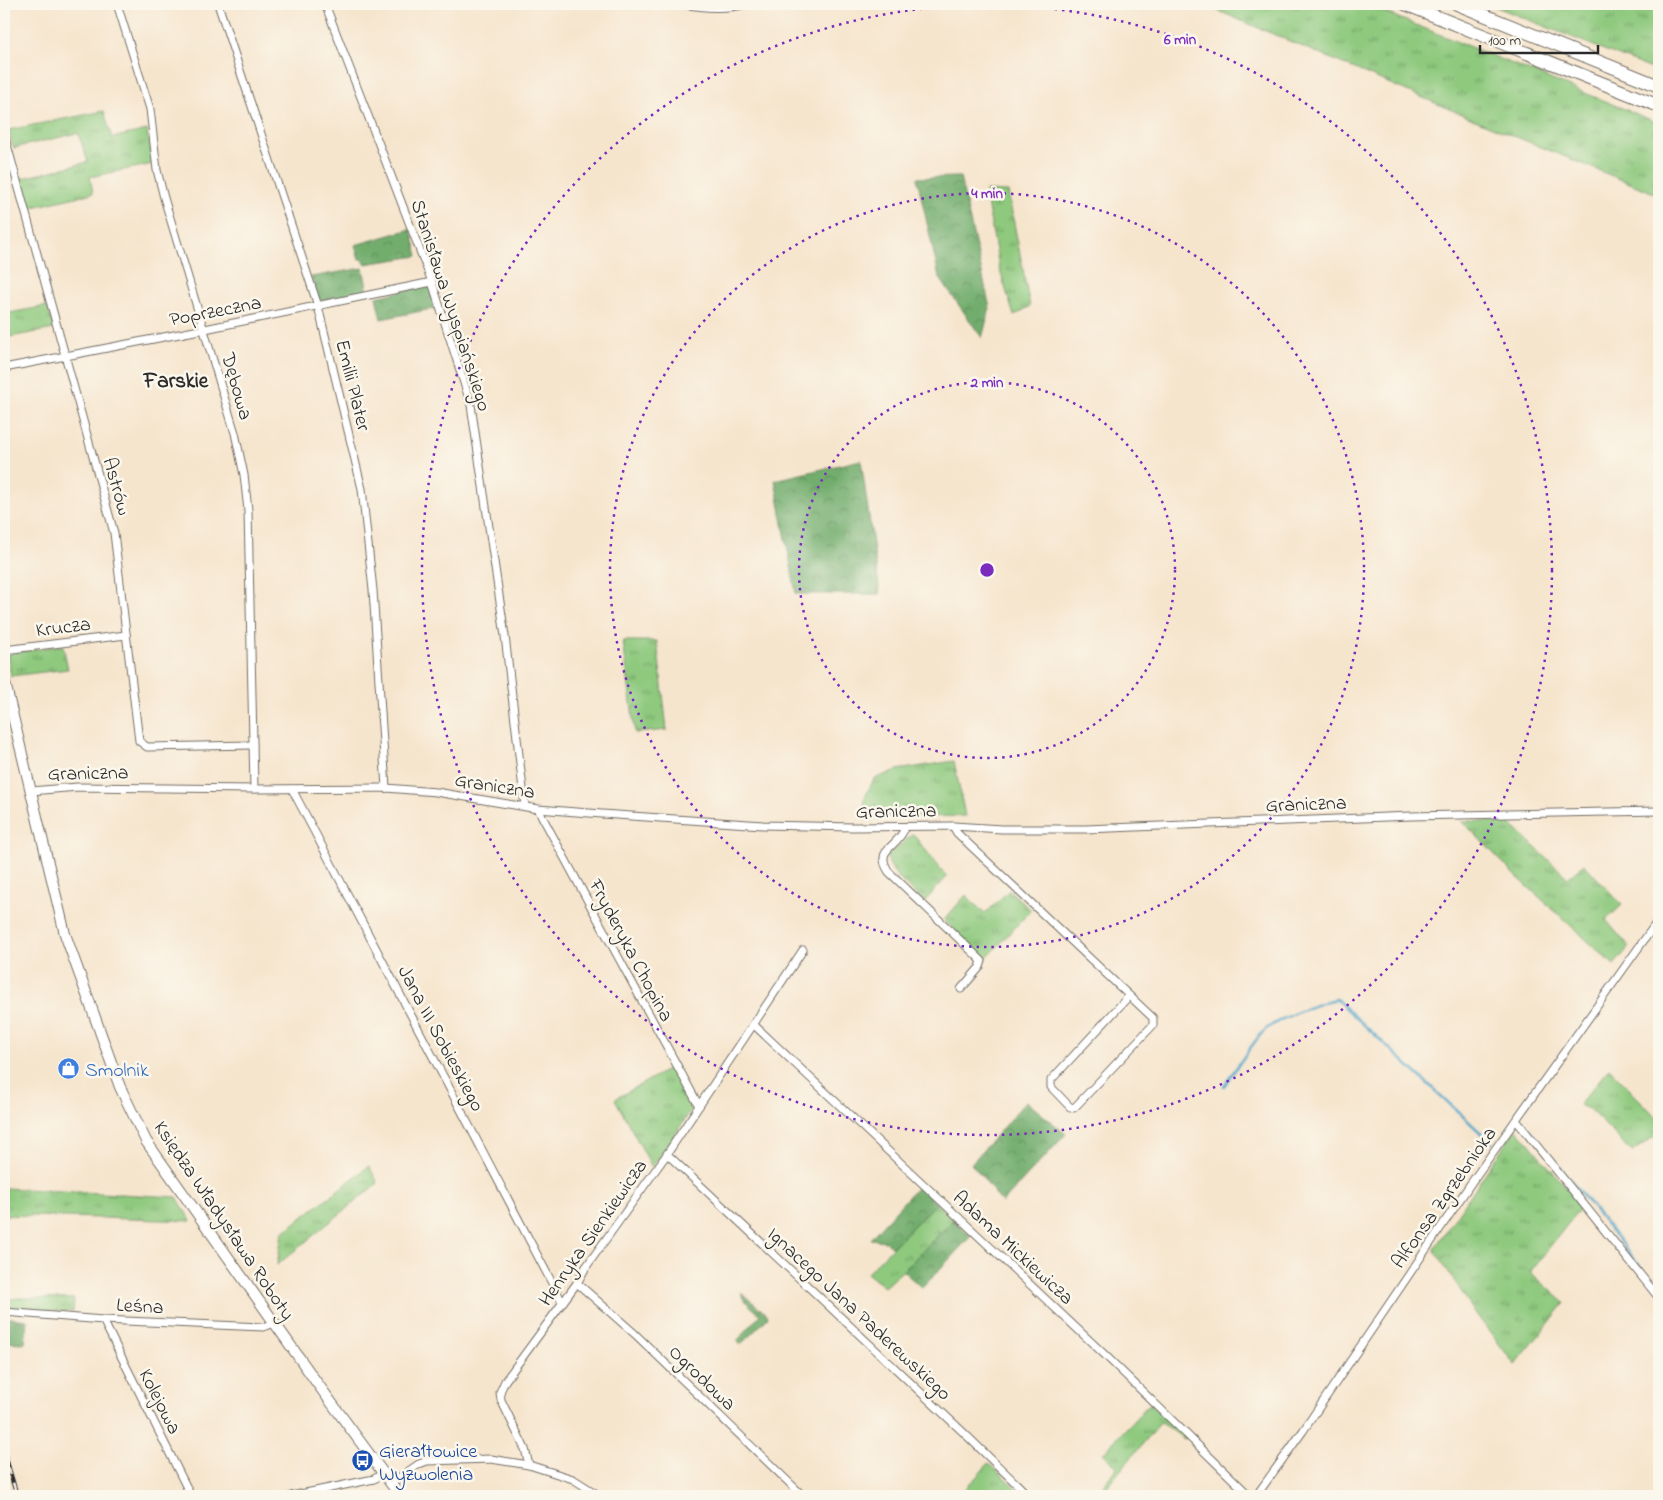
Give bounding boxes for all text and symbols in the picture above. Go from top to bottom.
scale bar [1480,22,1598,54]
text: 6 min [1163,29,1197,51]
text: 100 m [1488,30,1521,52]
text: 4 min [970,183,1003,205]
street label: Stanisława Wyspiańskiego [401,196,498,416]
street label: Poprzeczna [167,289,264,336]
street label: Emilii Plater [326,337,377,435]
street label: Dębowa [212,349,259,424]
district label: Farskie [143,367,209,397]
text: 2 min [970,372,1004,394]
street label: Astrów [94,454,138,519]
centre of rings [978,561,996,579]
street label: Krucza [34,611,93,646]
street label: Graniczna [47,759,129,790]
street label: Graniczna [452,767,537,808]
street label: Graniczna [1265,790,1347,821]
street label: Graniczna [855,797,937,828]
street label: Fryderyka Chopina [580,874,680,1027]
street label: Jana III Sobieskiego [388,961,491,1118]
shop icon: Smolnik [57,1057,81,1081]
place label: Smolnik [85,1057,149,1086]
street label: Księdza Władysława Roboty [145,1116,301,1327]
street label: Alfonsa Zgrzebnioka [1385,1122,1506,1276]
street label: Henryka Sienkiewicza [532,1154,656,1313]
street label: Adama Mickiewicza [945,1185,1079,1313]
street label: Ignacego Jana Paderewskiego [759,1221,957,1409]
street label: Leśna [116,1292,164,1323]
street label: Ogrodowa [660,1339,742,1419]
street label: Kolejowa [130,1364,188,1440]
place label: Gierałtowice Wyzwolenia [379,1438,477,1490]
bus stop icon: Gierałtowice Wyzwolenia [351,1449,375,1473]

